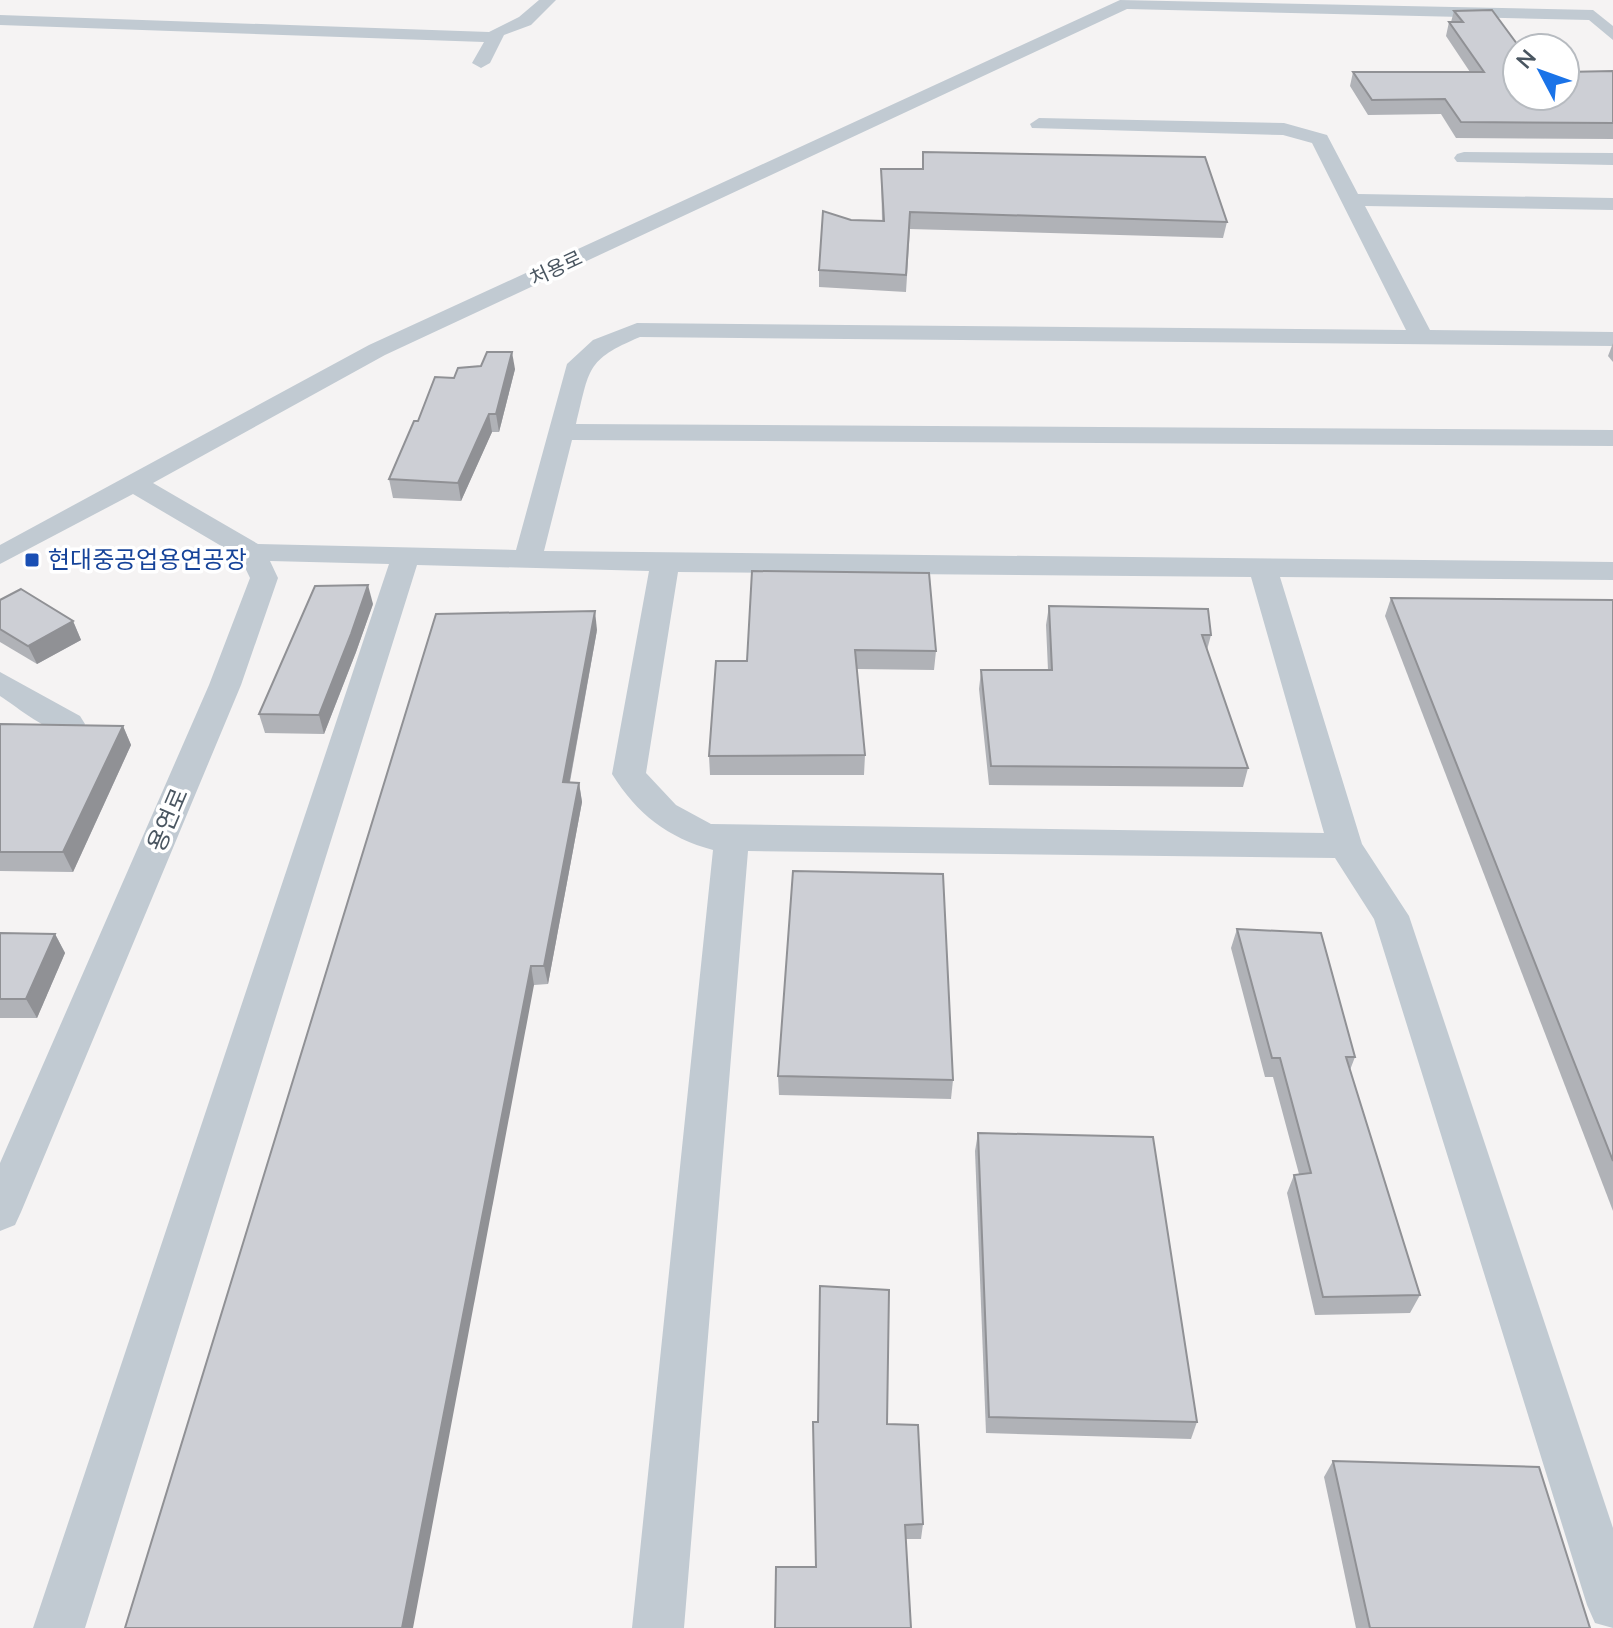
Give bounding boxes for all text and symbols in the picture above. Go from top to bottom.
north arrow [1501,32,1581,112]
text: N [1510,43,1543,76]
street label: 처용로 [525,245,587,292]
place label: 현대중공업용연공장 [48,544,247,576]
marker: 현대중공업용연공장 [23,551,41,569]
street label: 용연로 [140,783,196,857]

